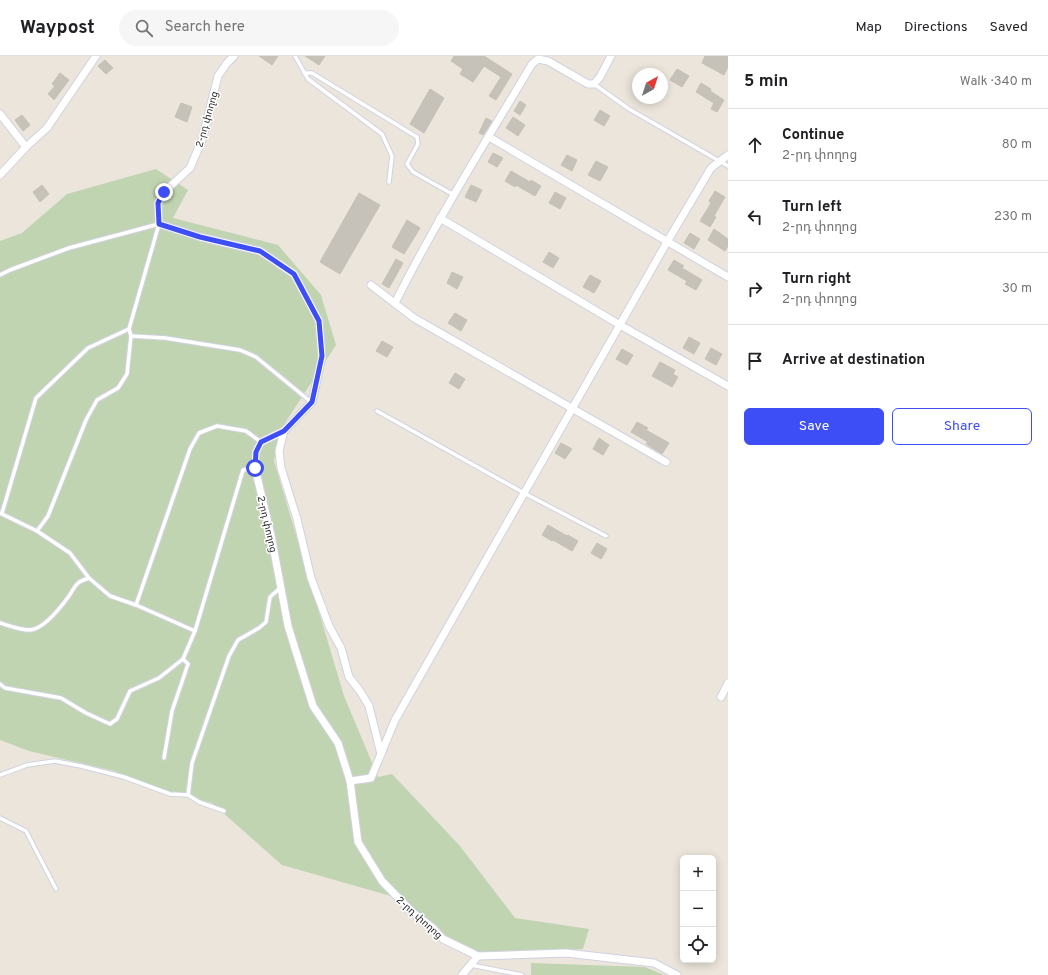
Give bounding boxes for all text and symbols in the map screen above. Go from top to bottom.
search box [119,10,399,46]
text: Waypost [20,16,95,40]
icon: search [133,17,155,39]
text: Search here [165,18,245,37]
text: Map [856,19,882,36]
text: Directions [904,19,968,36]
text: Saved [990,19,1028,36]
north arrow [632,68,668,104]
text: 5 min [744,71,788,93]
text: Walk · 340 m [960,74,1032,90]
street label: 2-րդ փողոց [193,90,222,149]
text: Continue [782,126,844,145]
icon: ahead [744,134,766,156]
text: 80 m [1002,137,1032,153]
text: 2-րդ փողոց [782,148,857,164]
route end [155,183,173,201]
text: Turn left [782,198,842,217]
icon: left [744,206,766,228]
text: 230 m [994,209,1032,225]
text: 2-րդ փողոց [782,220,857,236]
text: Turn right [782,270,851,289]
icon: right [744,278,766,300]
text: 30 m [1002,281,1032,297]
text: 2-րդ փողոց [782,292,857,308]
icon: arrive [744,350,766,372]
text: Arrive at destination [782,351,925,370]
button: Save [744,408,884,445]
button: Share [892,408,1032,445]
route start [246,459,264,477]
street label: 2-րդ փողոց [254,495,279,554]
map controls [680,855,716,963]
button: + [680,855,716,891]
button: − [680,891,716,927]
street label: 2-րդ փողոց [393,894,445,942]
button: locate [680,927,716,963]

